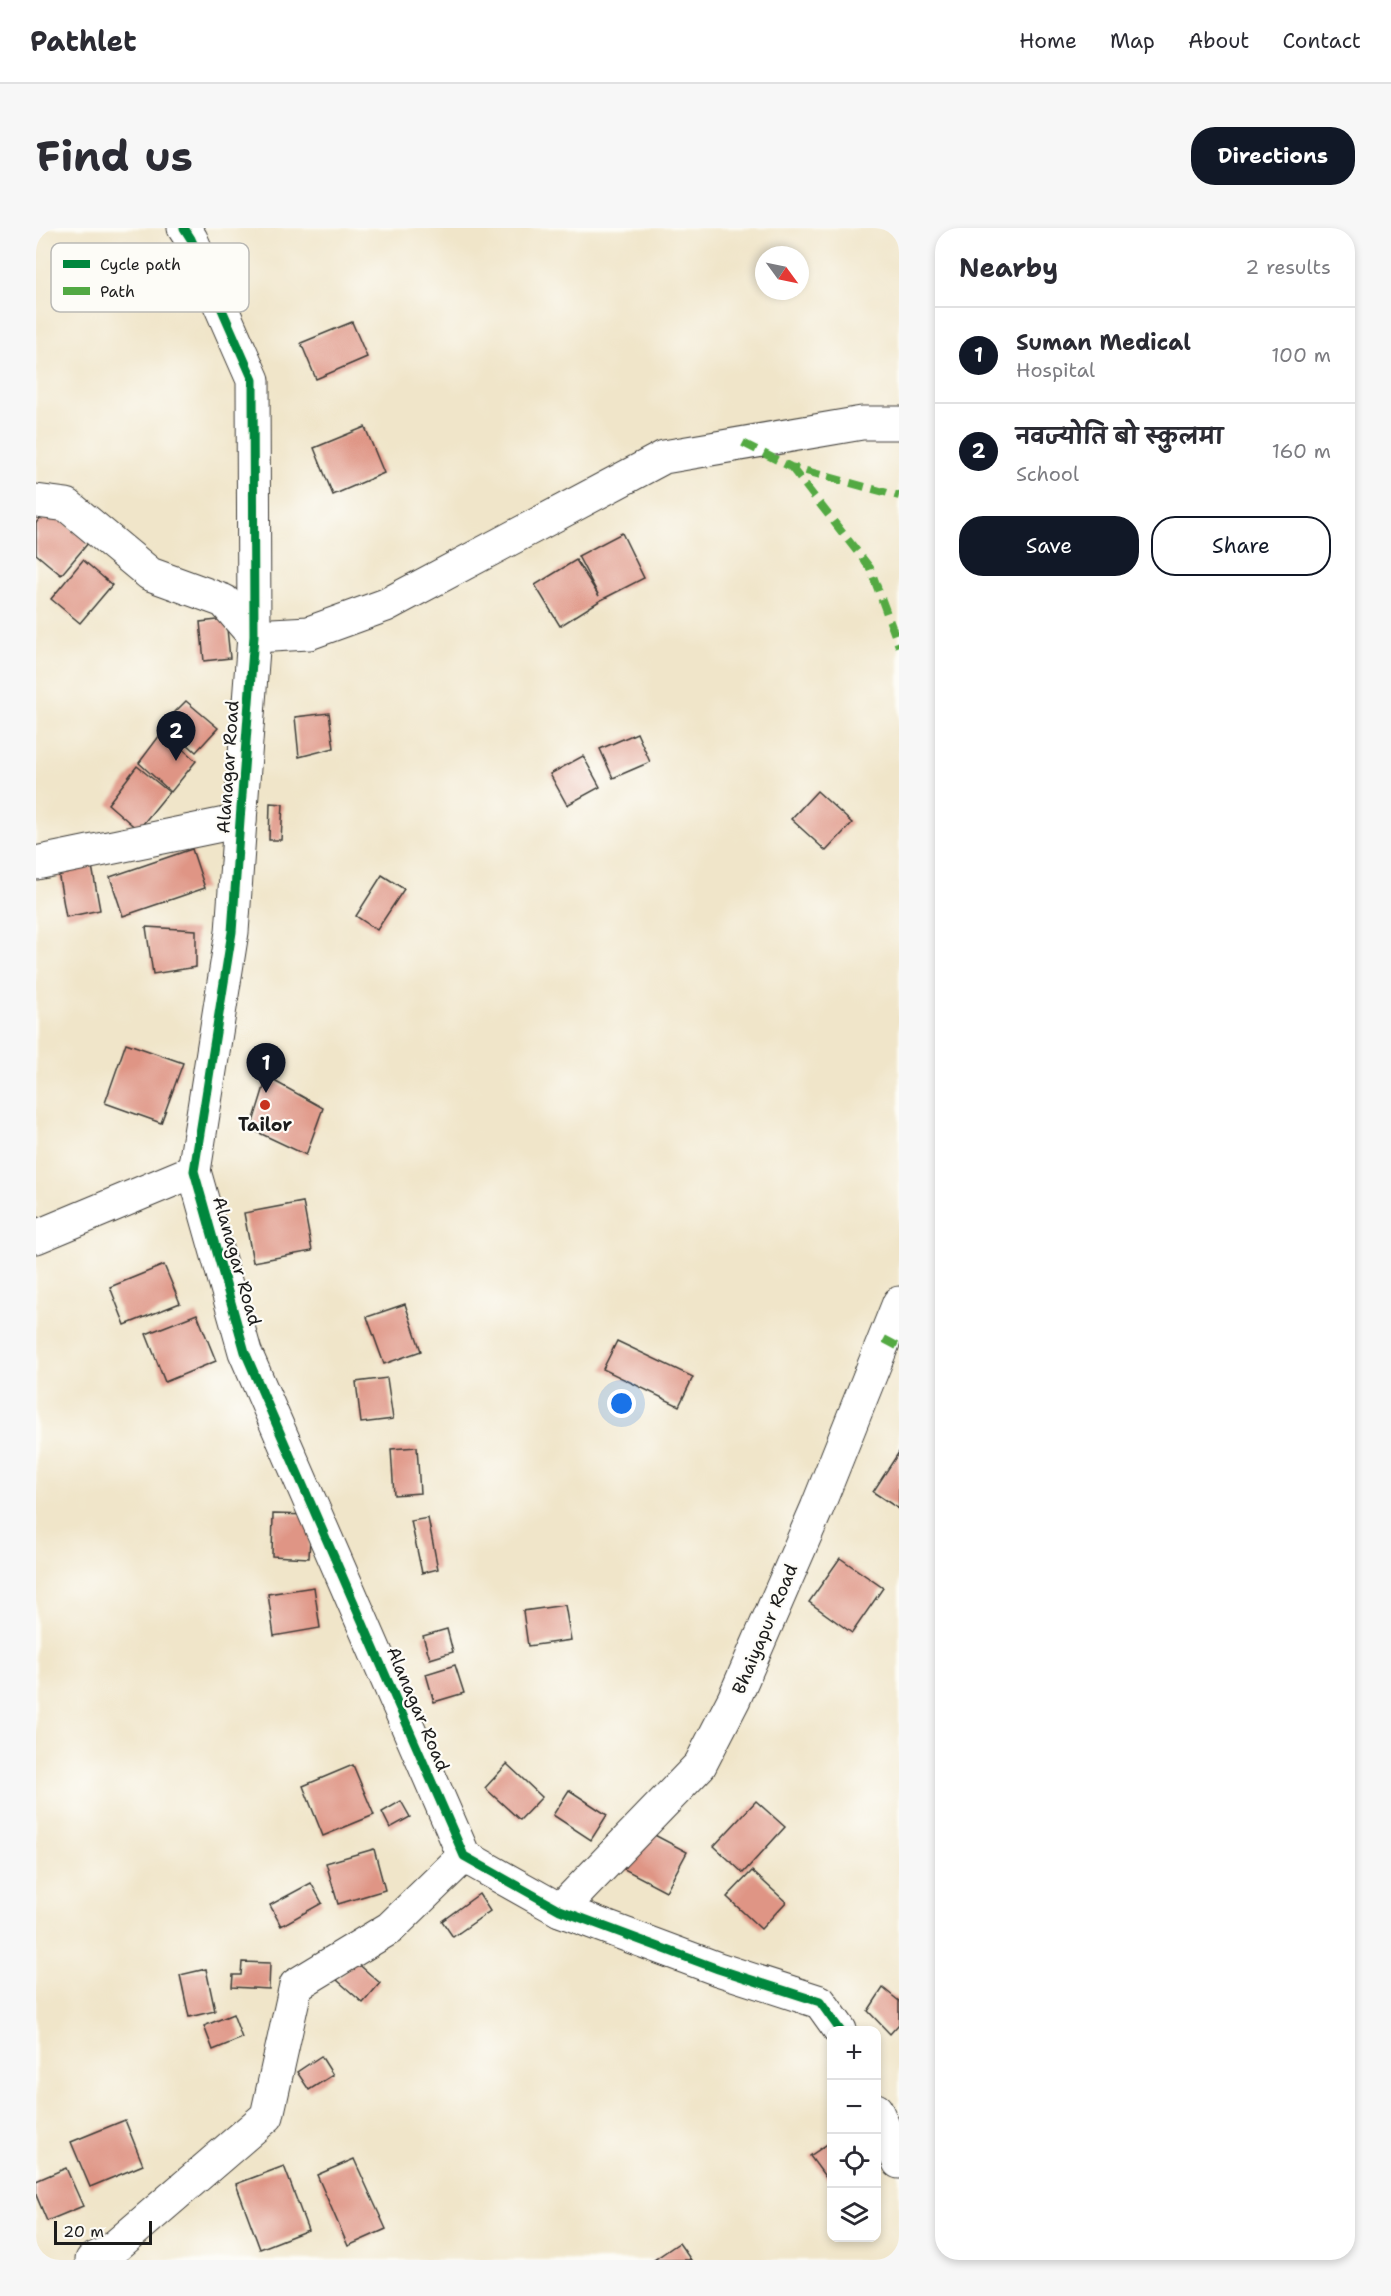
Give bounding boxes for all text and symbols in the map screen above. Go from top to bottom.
text: Pathlet [30,22,137,60]
text: Home [1019,27,1077,55]
text: Map [1110,27,1155,55]
text: About [1188,27,1249,55]
text: Contact [1282,27,1361,55]
button: Directions [1191,127,1355,185]
text: Find us [36,128,193,184]
legend [51,243,249,312]
north arrow [755,246,809,300]
text: Nearby [959,250,1058,285]
text: Cycle path [100,254,181,275]
text: 2 results [1245,254,1331,280]
text: Path [100,281,135,302]
text: Suman Medical [1016,328,1191,357]
text: 1 [974,342,983,368]
text: 100 m [1271,342,1331,368]
text: Hospital [1016,357,1095,383]
text: नवज्याेति बाे स्कुलमा [1016,422,1223,451]
text: 2 [972,438,986,464]
text: 160 m [1272,438,1331,464]
text: School [1016,461,1079,487]
button: Save [959,516,1139,576]
button: Share [1151,516,1331,576]
street label: Alanagar Road [211,700,245,834]
pin: 2 [156,712,196,761]
pin: 1 [246,1044,286,1093]
marker: Tailor [258,1098,272,1112]
place label: Tailor [238,1113,292,1137]
street label: Alanagar Road [207,1194,267,1328]
your location [607,1389,636,1418]
street label: Bhaiyapur Road [727,1560,803,1698]
street label: Alanagar Road [381,1643,455,1775]
map controls [827,2026,881,2242]
button: + [827,2026,881,2080]
button: − [827,2080,881,2134]
button: locate [827,2134,881,2188]
button: layers [827,2188,881,2242]
scale bar [54,2218,152,2246]
text: 20 m [63,2221,104,2242]

